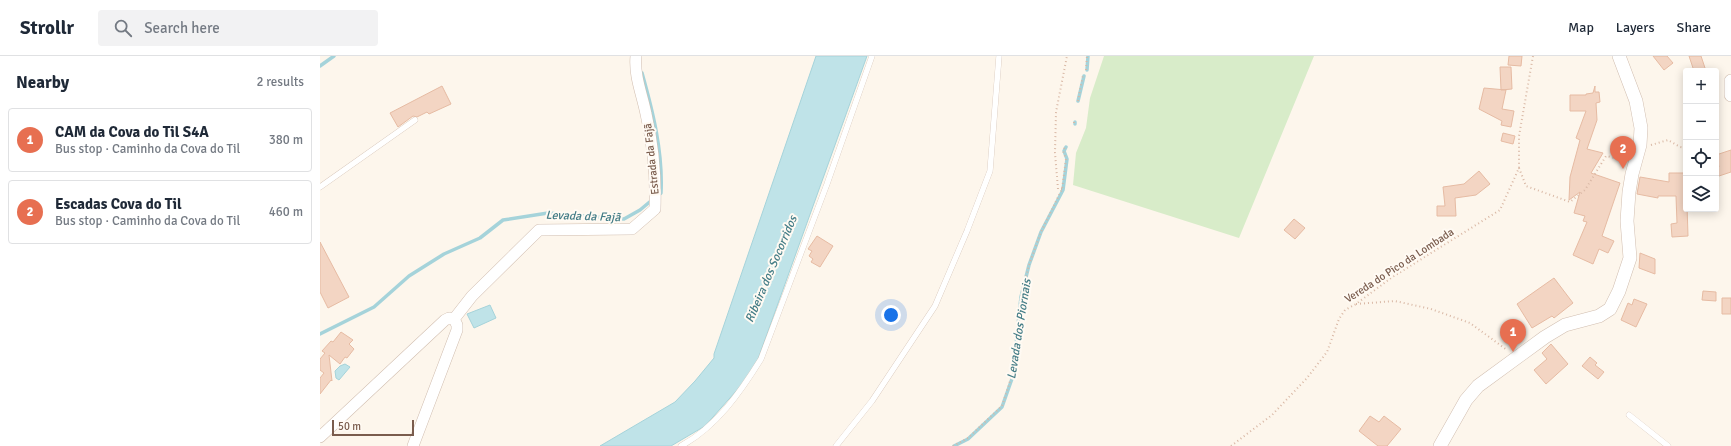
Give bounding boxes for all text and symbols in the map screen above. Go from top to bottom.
search box [98,10,378,46]
text: Strollr [20,16,74,40]
icon: search [112,17,134,39]
text: Search here [144,19,220,37]
text: Map [1568,19,1594,36]
text: Layers [1616,19,1655,36]
text: Share [1677,19,1711,36]
map controls [1683,68,1719,212]
button: + [1683,68,1719,104]
text: Nearby [16,72,69,93]
text: 2 results [256,74,304,90]
button: − [1683,104,1719,140]
street label: Estrada da Fajã [641,122,662,195]
text: CAM da Cova do Til S4A [55,123,209,141]
text: 1 [26,132,34,148]
text: 380 m [269,132,303,148]
pin: 2 [1610,136,1636,169]
button: locate [1683,140,1719,176]
text: Bus stop · Caminho da Cova do Til [55,141,240,157]
button: layers [1683,176,1719,212]
text: Escadas Cova do Til [55,195,182,213]
text: 2 [26,204,34,220]
text: 460 m [269,204,303,220]
water label: Levada da Fajã [545,208,622,225]
water label: Ribeira dos Socorridos [742,212,801,325]
text: Bus stop · Caminho da Cova do Til [55,213,240,229]
street label: Vereda do Pico da Lombada [1342,225,1457,306]
water label: Levada dos Piornais [1004,276,1035,380]
your location [881,305,901,325]
pin: 1 [1500,319,1526,352]
scale bar [332,418,414,437]
text: 50 m [338,420,361,433]

